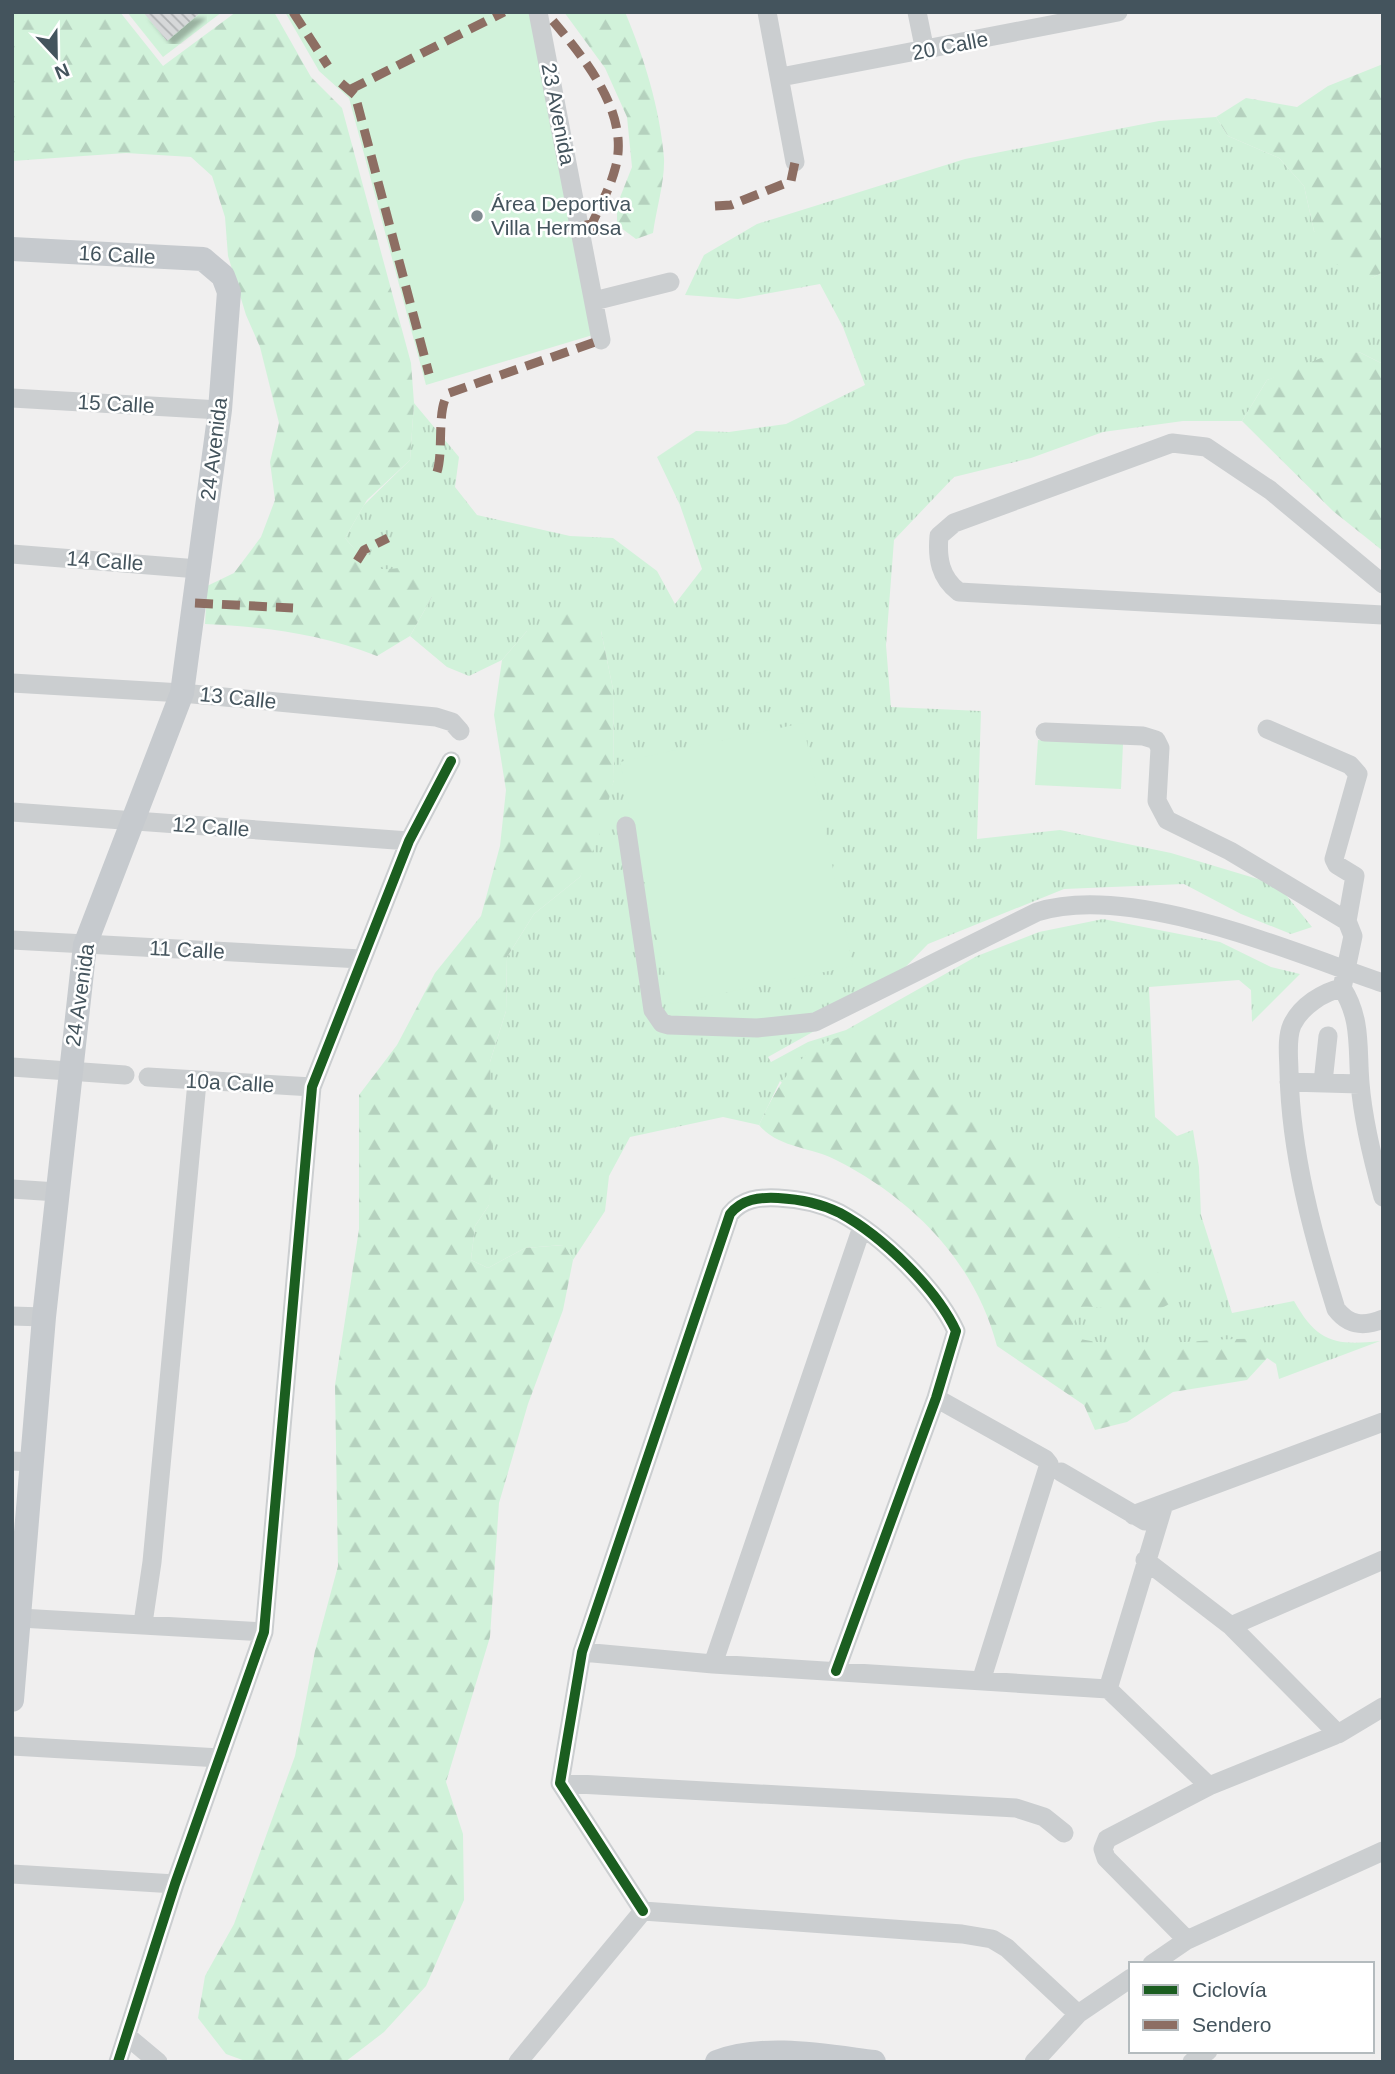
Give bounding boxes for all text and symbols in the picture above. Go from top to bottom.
north arrow [21,21,91,91]
street label: 20 Calle [910,27,990,64]
text: N [52,59,72,84]
street label: 23 Avenida [537,61,580,167]
place label: Área Deportiva Villa Hermosa [491,192,631,239]
marker: Área Deportiva Villa Hermosa [469,208,485,224]
street label: 16 Calle [78,241,156,268]
street label: 15 Calle [77,390,155,417]
street label: 24 Avenida [196,396,231,502]
street label: 14 Calle [66,546,144,575]
street label: 13 Calle [199,682,278,713]
street label: 12 Calle [172,812,250,841]
street label: 11 Calle [149,936,225,963]
street label: 24 Avenida [61,942,98,1048]
street label: 10a Calle [185,1069,275,1096]
legend [1129,1962,1374,2053]
text: Ciclovía [1192,1978,1267,2001]
text: Sendero [1192,2013,1271,2036]

